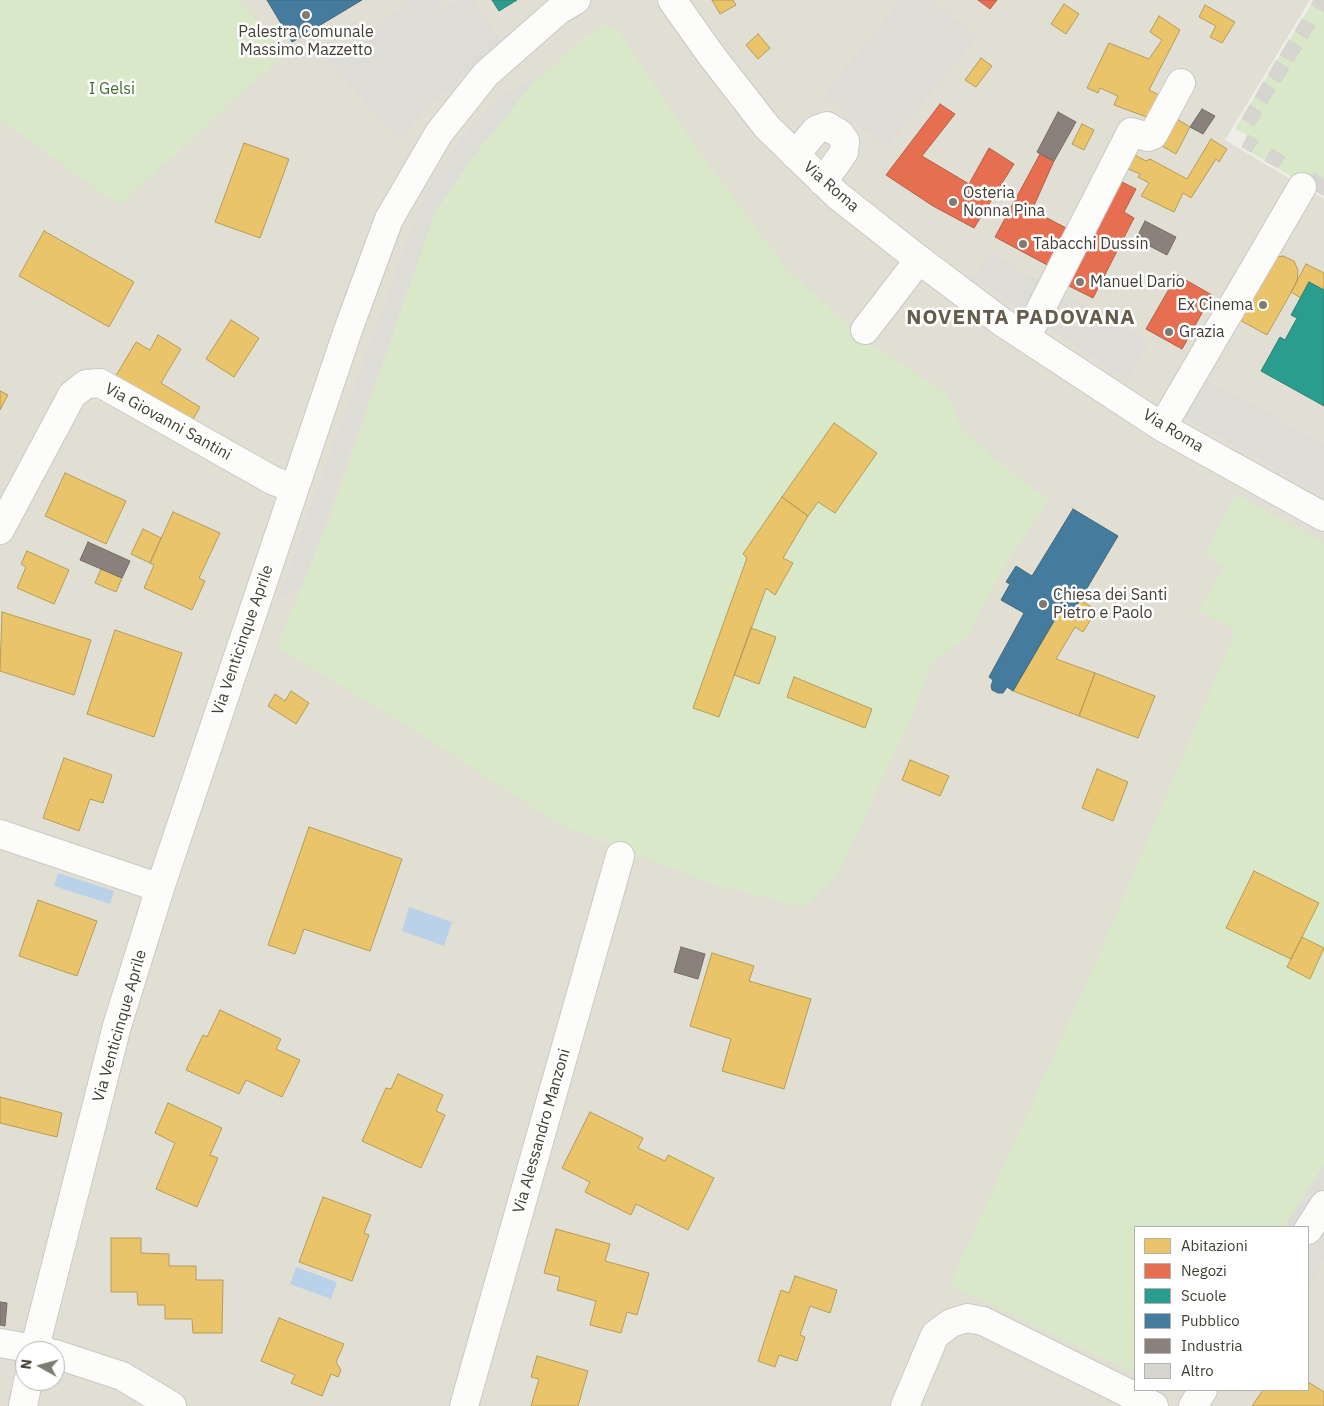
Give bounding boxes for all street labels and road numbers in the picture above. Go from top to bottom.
street label: Via Roma [799,158,863,216]
street label: Via Giovanni Santini [101,379,235,465]
street label: Via Roma [1139,405,1207,457]
street label: Via Venticinque Aprile [208,562,278,718]
street label: Via Venticinque Aprile [89,948,151,1104]
street label: Via Alessandro Manzoni [509,1046,575,1216]

